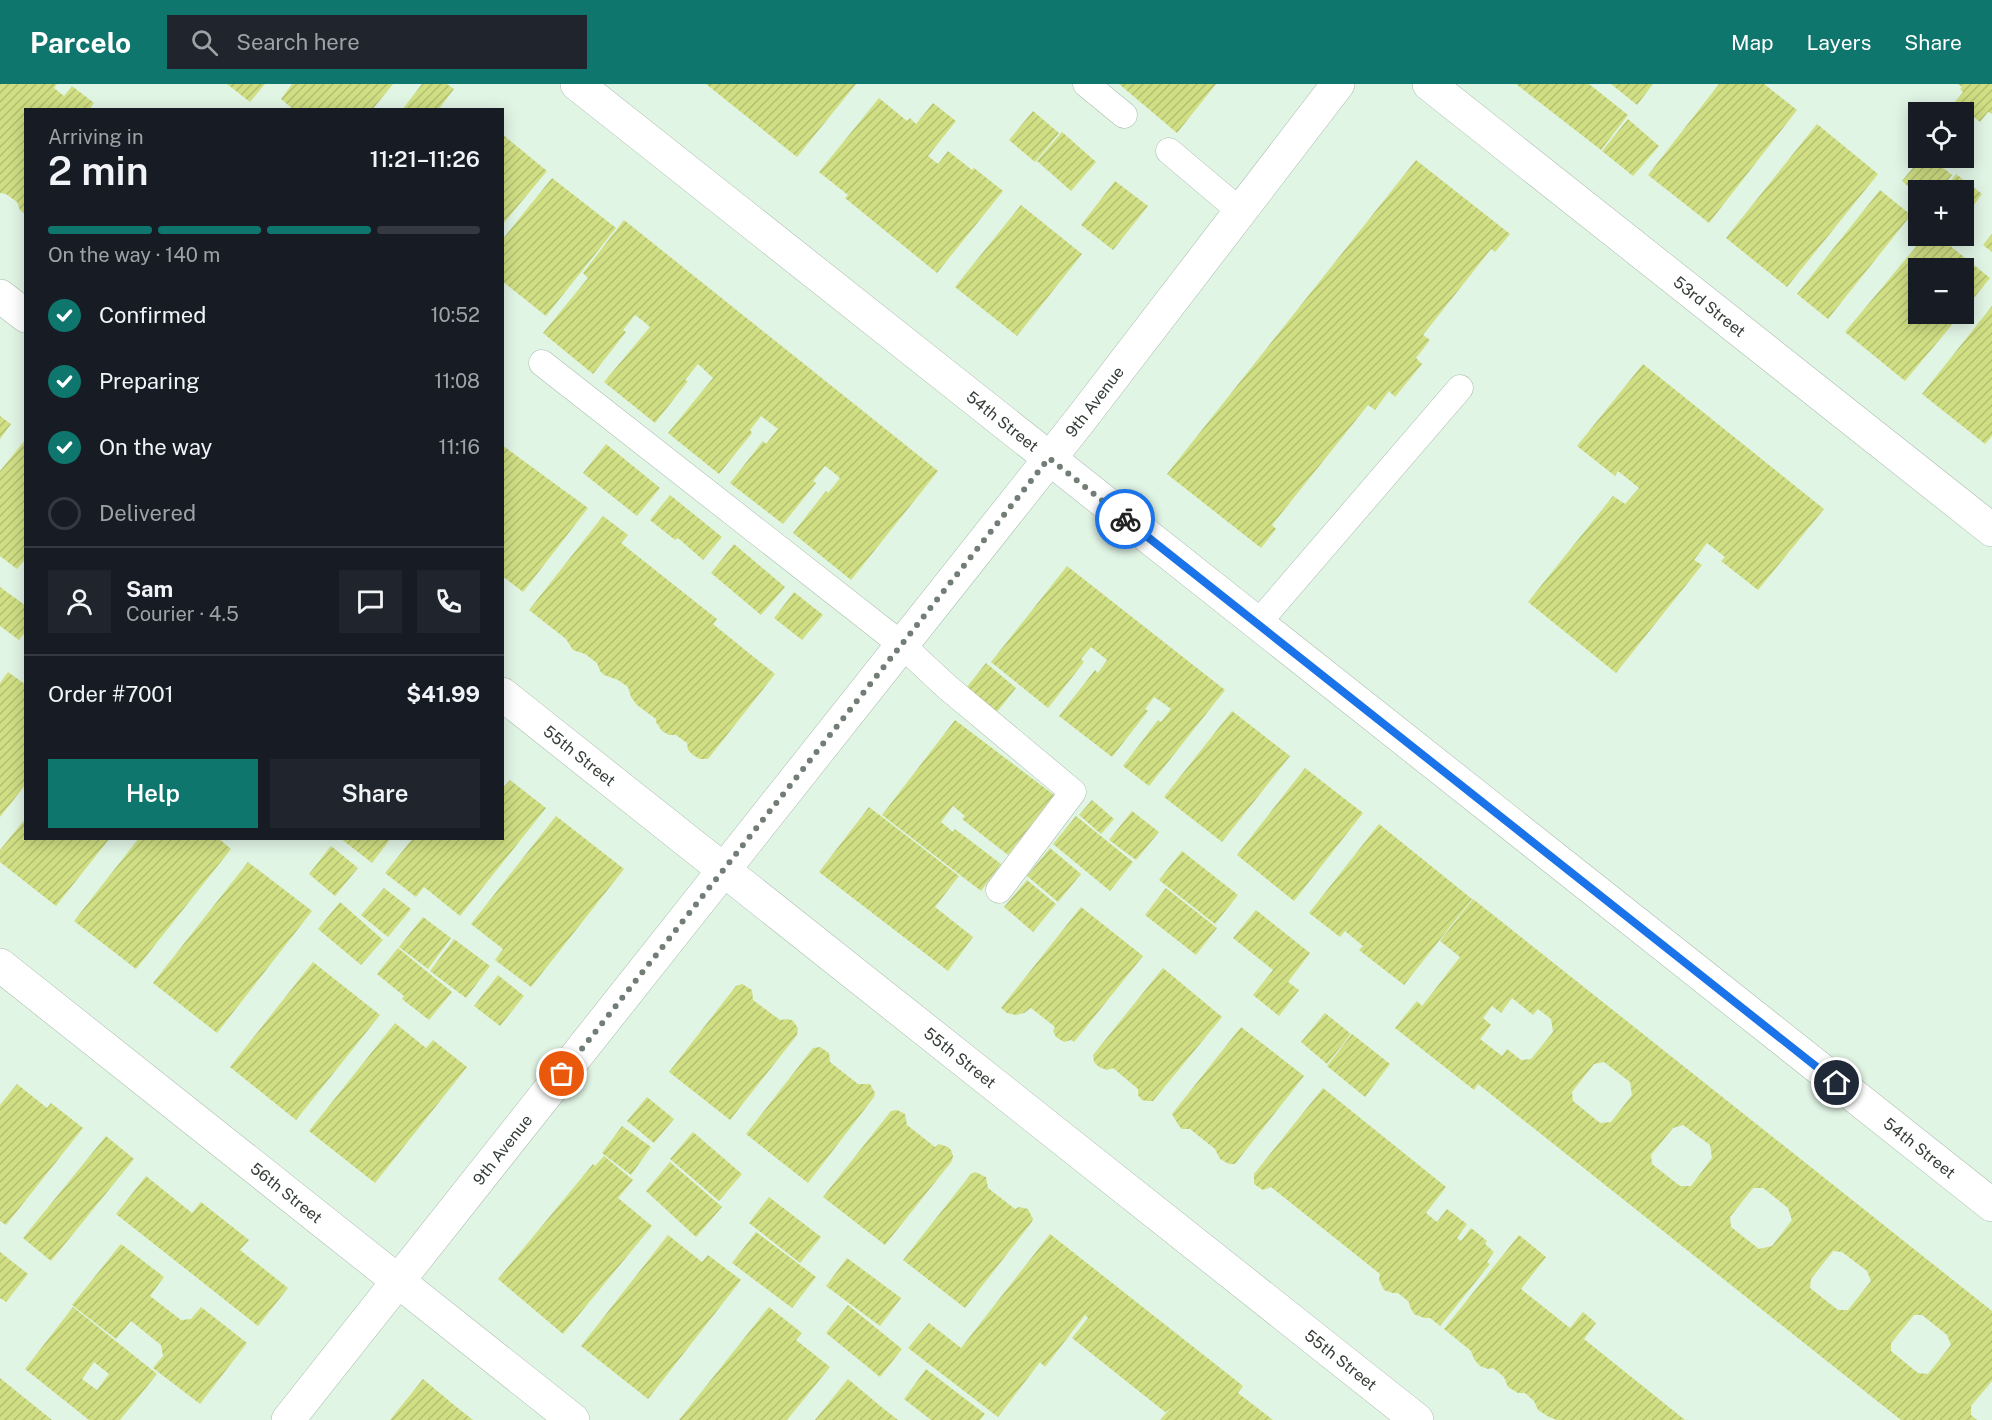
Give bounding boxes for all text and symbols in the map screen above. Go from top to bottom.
search box [167,15,587,69]
text: Parcelo [30,26,131,59]
icon: search [188,26,221,59]
text: Search here [236,29,360,55]
text: Map [1731,30,1774,55]
text: Layers [1807,30,1871,55]
text: Share [1904,30,1962,55]
map controls [1908,102,1974,324]
button: locate [1908,102,1974,168]
text: Arriving in [48,125,143,149]
text: 11:21–11:26 [370,146,480,172]
text: 2 min [48,148,149,194]
button: + [1908,180,1974,246]
text: On the way · 140 m [48,243,220,267]
button: − [1908,258,1974,324]
street label: 53rd Street [1669,272,1749,341]
icon: check [48,299,81,332]
text: Confirmed [99,302,206,328]
text: 10:52 [430,303,480,327]
street label: 9th Avenue [1061,363,1128,441]
icon: check [48,365,81,398]
text: Preparing [99,368,200,394]
text: 11:08 [434,369,480,393]
street label: 54th Street [963,387,1042,456]
icon: check [48,431,81,464]
text: On the way [99,434,212,460]
text: 11:16 [439,435,480,459]
courier [1095,489,1155,549]
text: Delivered [99,500,196,526]
icon: bike [1109,503,1142,536]
button: person [48,570,111,633]
button: chat [339,570,402,633]
button: phone [417,570,480,633]
text: Sam [126,576,173,602]
text: Courier · 4.5 [126,602,239,626]
text: Order #7001 [48,681,174,707]
text: $41.99 [406,681,480,707]
street label: 55th Street [539,722,619,790]
button: Help [48,759,258,828]
button: Share [270,759,480,828]
street label: 55th Street [920,1024,1000,1092]
pin [536,1048,587,1099]
icon: bag [545,1057,578,1090]
pin [1811,1057,1862,1108]
icon: home [1820,1066,1853,1099]
street label: 9th Avenue [469,1111,536,1189]
street label: 54th Street [1880,1114,1959,1182]
street label: 56th Street [247,1159,326,1227]
street label: 55th Street [1301,1326,1381,1394]

